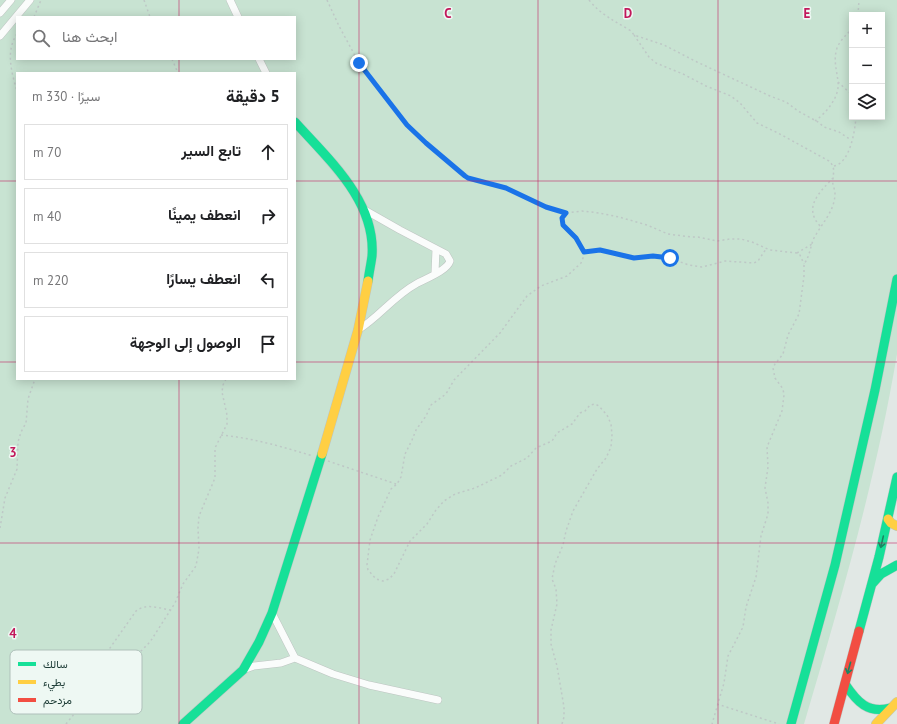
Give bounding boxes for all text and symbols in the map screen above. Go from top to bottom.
text: C [444,5,452,22]
text: D [624,5,632,22]
text: E [804,5,811,22]
map controls [849,12,885,120]
button: + [849,12,885,48]
search box [16,16,296,60]
icon: search [30,27,52,49]
text: ابحث هنا [62,27,117,46]
button: − [849,48,885,84]
route end [350,54,368,72]
button: layers [849,84,885,120]
text: 5 دقيقة [226,85,280,107]
text: سيرًا · 330 m [32,88,100,105]
text: تابع السير [181,141,241,160]
icon: ahead [257,141,279,163]
text: 70 m [33,144,61,161]
text: انعطف يمينًا [168,205,241,224]
icon: right [257,205,279,227]
text: 40 m [33,208,61,225]
route start [661,249,679,267]
text: انعطف يسارًا [166,269,241,288]
icon: left [257,269,279,291]
text: 220 m [33,272,68,289]
text: الوصول إلى الوجهة [130,333,241,352]
icon: arrive [257,333,279,355]
text: 3 [9,444,17,461]
one-way arrow [878,536,885,549]
text: 4 [9,625,17,642]
legend [10,650,142,714]
text: سالك [43,657,68,671]
one-way arrow [845,661,852,674]
text: بطيء [43,675,65,692]
text: مزدحم [43,693,72,708]

